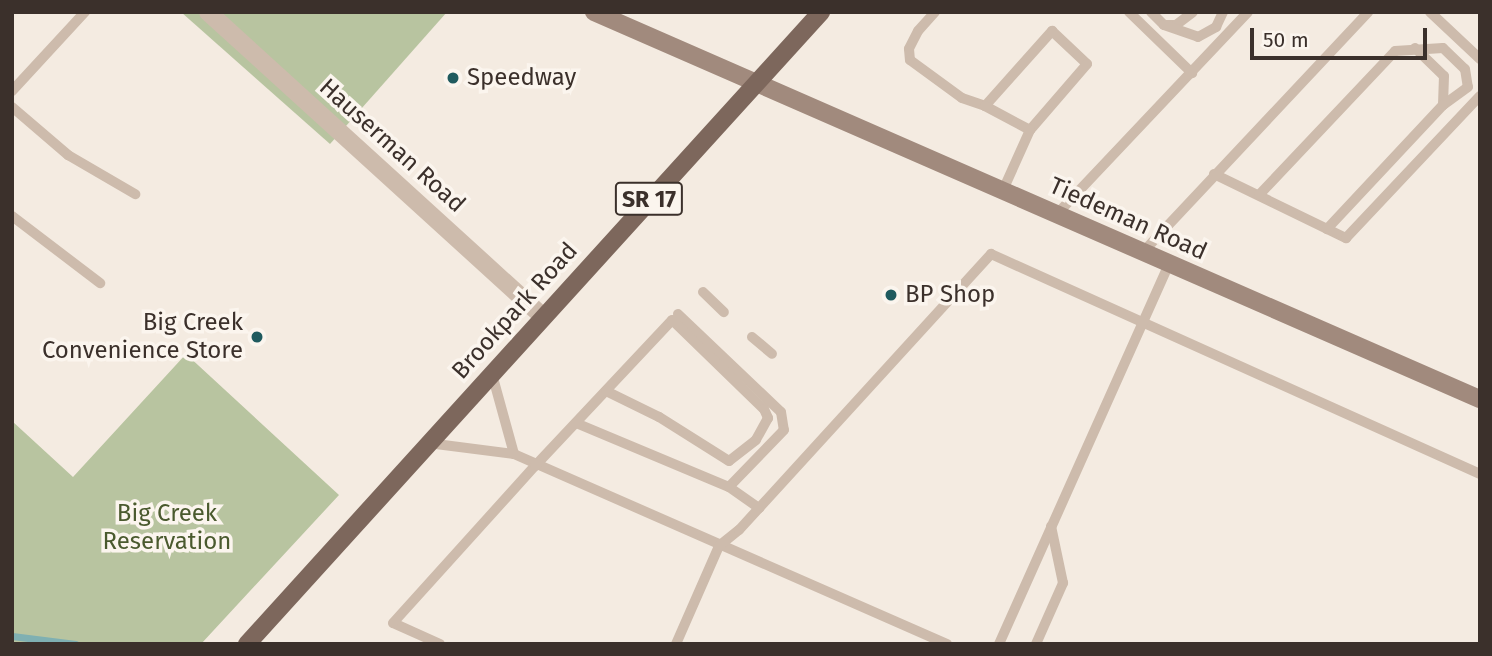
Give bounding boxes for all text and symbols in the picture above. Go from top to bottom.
scale bar [1254,14,1431,58]
text: 50 m [1263,27,1309,53]
place label: Speedway [467,64,576,92]
marker: Speedway [445,70,461,86]
street label: Hauserman Road [313,73,471,219]
street label: Tiedeman Road [1045,171,1211,267]
road number: SR 17 [614,180,684,218]
street label: Brookpark Road [446,237,584,385]
place label: BP Shop [905,281,995,309]
marker: BP Shop [883,287,899,303]
place label: Big Creek Convenience Store [42,309,243,365]
marker: Big Creek Convenience Store [249,329,265,345]
park label: Big Creek Reservation [103,500,231,556]

